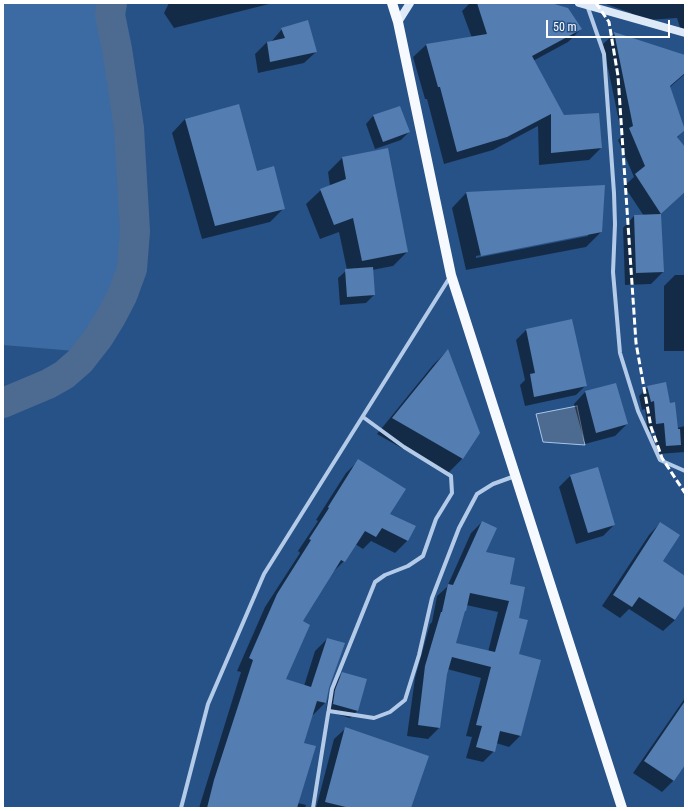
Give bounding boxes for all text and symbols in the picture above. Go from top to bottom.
scale bar [548,12,672,38]
text: 50 m [553,20,577,34]

